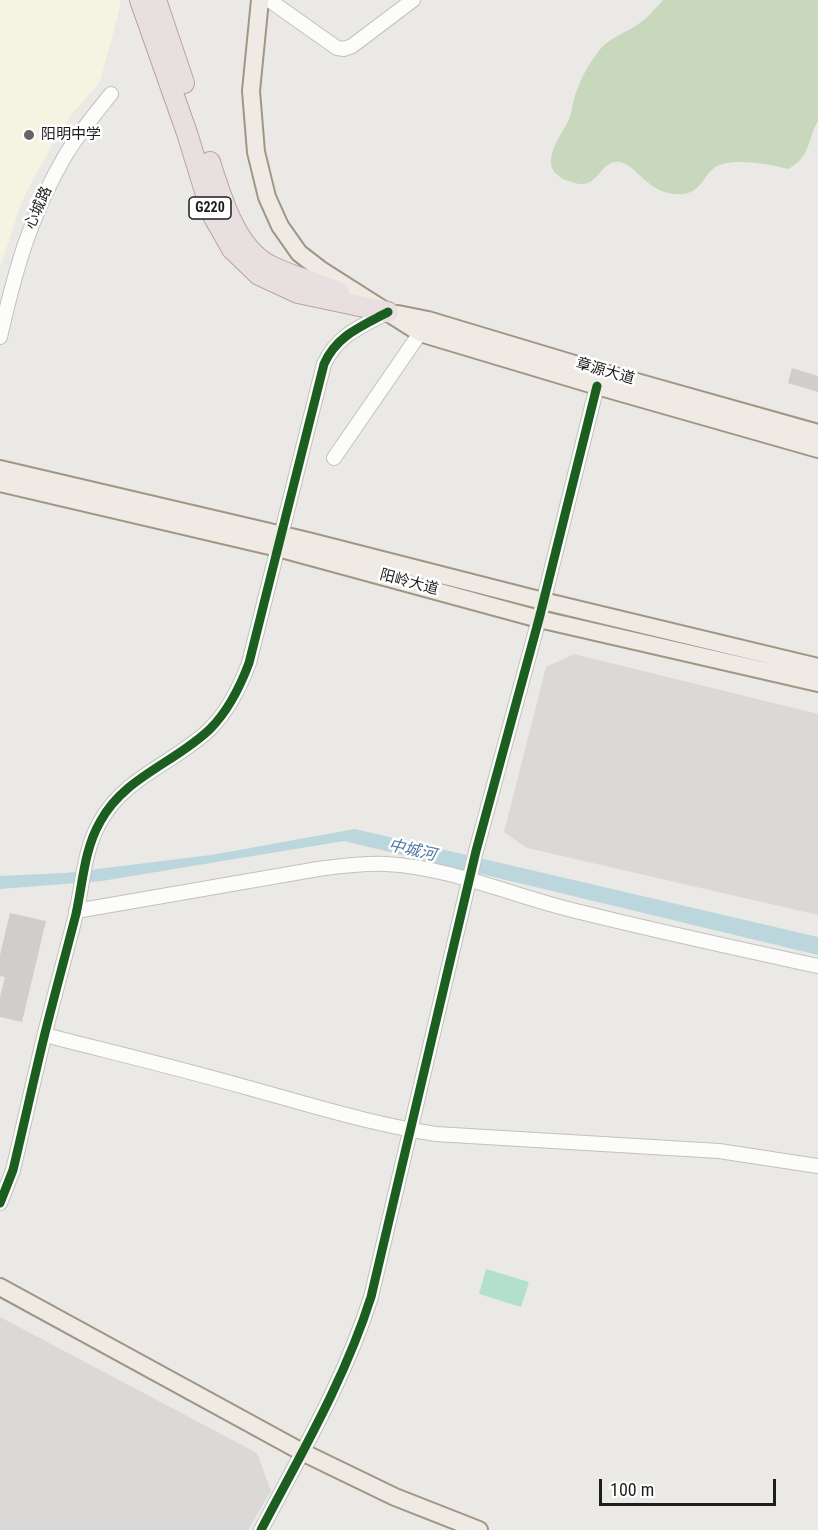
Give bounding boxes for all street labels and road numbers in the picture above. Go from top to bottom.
street label: 心城路 [22,184,56,232]
road number: G220 [189,197,231,219]
street label: 章源大道 [574,355,636,389]
street label: 阳岭大道 [378,567,440,599]

